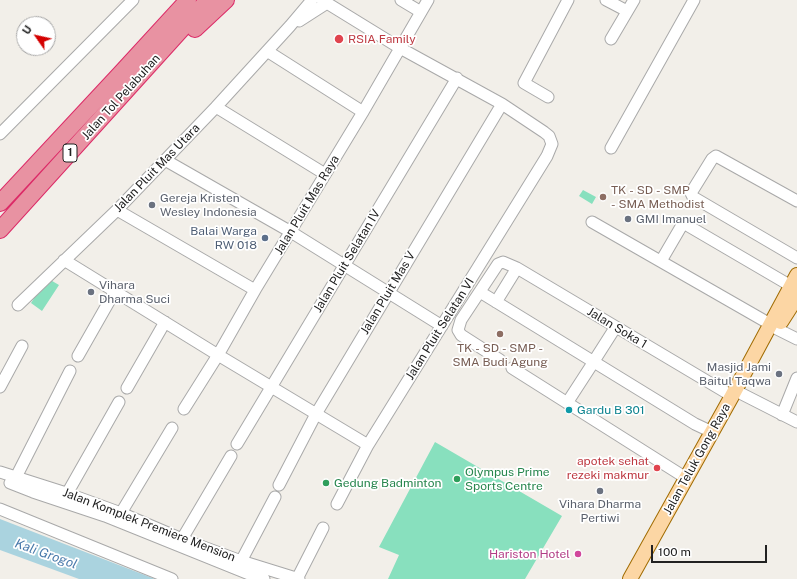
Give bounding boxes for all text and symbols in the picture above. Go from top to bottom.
north arrow [16,16,56,56]
text: U [20,23,34,37]
place label: RSIA Family [348,32,416,46]
marker: RSIA Family [333,33,345,45]
street label: Jalan Tol Pelabuhan [79,51,163,143]
street label: Jalan Pluit Mas Utara [111,121,203,215]
road number: 1 [63,144,77,162]
street label: Jalan Pluit Mas Raya [272,153,342,257]
place label: TK - SD - SMP - SMA Methodist [611,183,705,211]
place label: Gereja Kristen Wesley Indonesia [160,191,257,219]
marker: TK - SD - SMP - SMA Methodist [598,192,608,202]
marker: Gereja Kristen Wesley Indonesia [147,200,157,210]
street label: Jalan Pluit Selatan IV [311,207,383,315]
place label: GMI Imanuel [636,212,706,226]
marker: GMI Imanuel [623,214,633,224]
place label: Balai Warga RW 018 [190,224,257,252]
marker: Balai Warga RW 018 [260,233,270,243]
street label: Jalan Pluit Mas V [358,249,418,337]
street label: Jalan Pluit Selatan VI [403,275,477,383]
place label: Vihara Dharma Suci [99,278,170,306]
marker: Vihara Dharma Suci [86,287,96,297]
street label: Jalan Soka 1 [584,305,650,351]
marker: TK - SD - SMP - SMA Budi Agung [495,329,505,339]
place label: TK - SD - SMP - SMA Budi Agung [452,341,548,369]
place label: Masjid Jami Baitul Taqwa [699,360,771,388]
marker: Masjid Jami Baitul Taqwa [774,369,784,379]
street label: Jalan Teluk Gong Raya [660,401,734,517]
place label: Gardu B 301 [577,403,645,417]
marker: Gardu B 301 [564,405,574,415]
place label: apotek sehat rezeki makmur [567,454,649,482]
marker: apotek sehat rezeki makmur [652,463,662,473]
place label: Olympus Prime Sports Centre [465,465,550,493]
marker: Olympus Prime Sports Centre [452,474,462,484]
place label: Gedung Badminton [334,476,441,490]
marker: Gedung Badminton [321,478,331,488]
street label: Jalan Komplek Premiere Mension [61,485,237,565]
marker: Vihara Dharma Pertiwi [595,486,605,496]
place label: Vihara Dharma Pertiwi [559,497,641,525]
water label: Kali Grogol [13,536,79,572]
scale bar [653,537,769,563]
text: 100 m [658,545,691,559]
place label: Hariston Hotel [489,547,570,561]
marker: Hariston Hotel [573,549,583,559]

